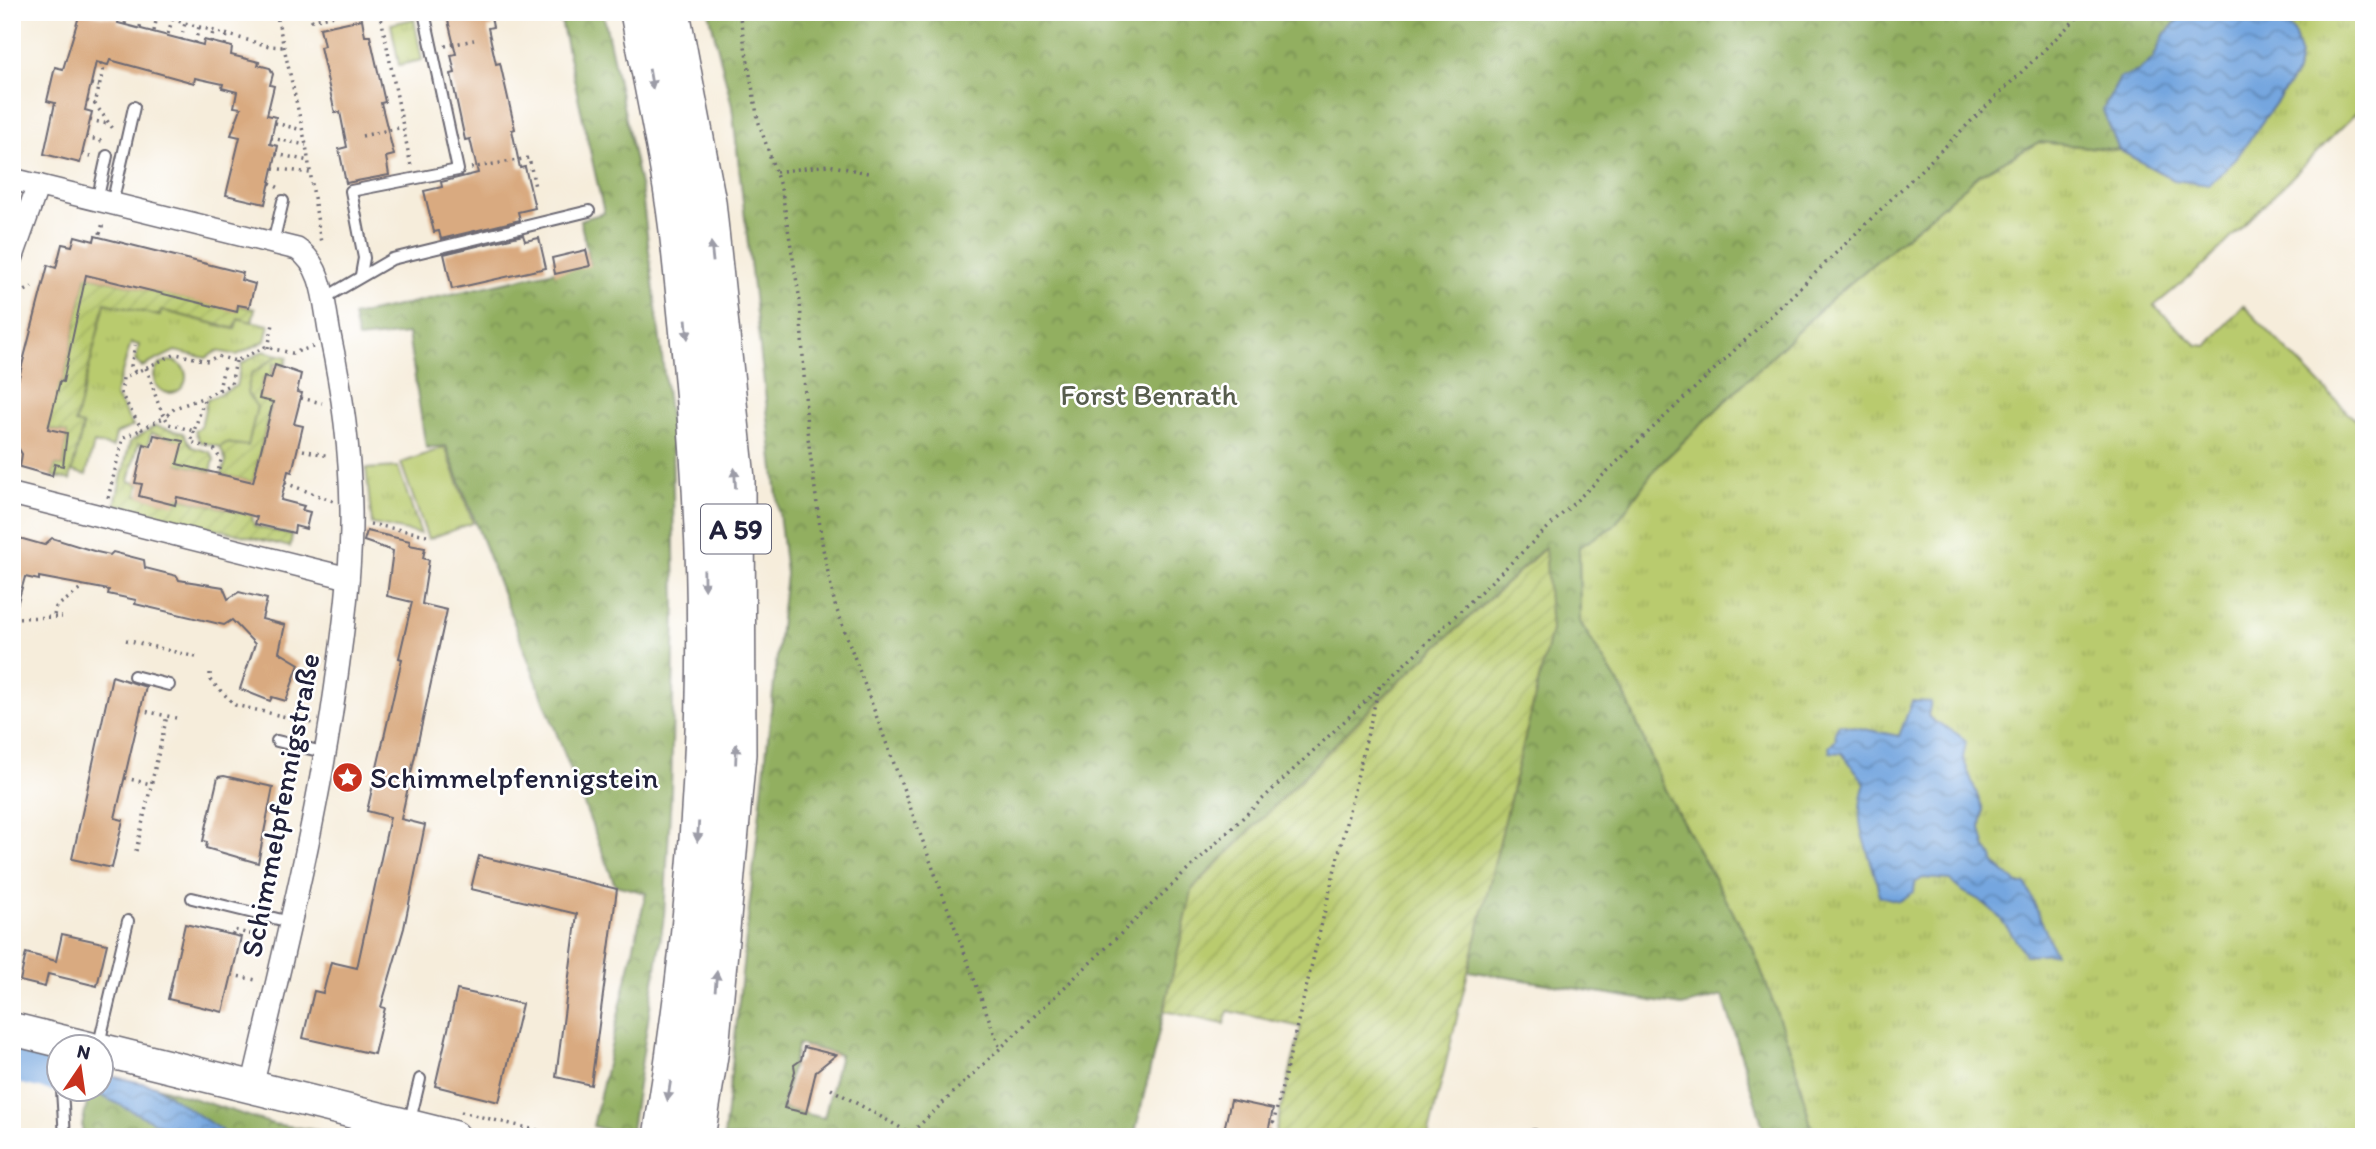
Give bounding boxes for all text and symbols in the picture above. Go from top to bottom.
one-way arrow [646,69,657,91]
one-way arrow [706,240,717,262]
one-way arrow [682,318,693,340]
park label: Forst Benrath [1060,376,1238,413]
one-way arrow [729,467,740,489]
road number: A 59 [701,504,771,554]
one-way arrow [698,569,709,591]
street label: Schimmelpfennigstraße [232,650,328,960]
one-way arrow [730,743,741,765]
place label: Schimmelpfennigstein [370,759,658,796]
place icon: Schimmelpfennigstein [330,760,364,794]
one-way arrow [692,821,703,843]
one-way arrow [711,970,722,992]
north arrow [46,1034,116,1104]
text: N [75,1039,93,1065]
one-way arrow [663,1080,674,1102]

